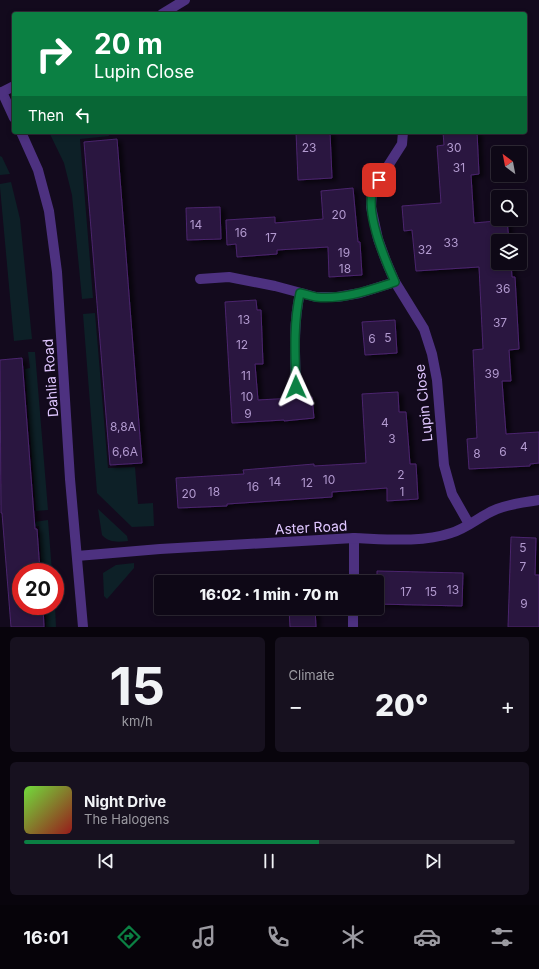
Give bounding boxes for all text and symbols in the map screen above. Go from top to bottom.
text: 20 m [94,27,163,61]
icon: right [28,28,80,80]
text: Lupin Close [94,61,194,82]
icon: left [72,104,94,126]
text: Then [28,106,64,125]
house number: 23 [302,140,316,155]
house number: 30 [447,140,461,155]
north arrow [491,146,527,182]
map controls [491,146,527,270]
house number: 31 [453,160,465,175]
pin [362,163,396,197]
icon: arrive [368,169,390,191]
button: search [491,190,527,226]
house number: 20 [332,207,346,222]
house number: 14 [190,217,203,232]
house number: 16 [235,225,247,240]
house number: 17 [265,230,277,245]
button: layers [491,234,527,270]
house number: 33 [444,235,458,250]
house number: 32 [418,242,432,257]
house number: 19 [338,245,350,260]
house number: 18 [339,261,351,276]
house number: 36 [496,281,510,296]
house number: 13 [238,312,250,327]
house number: 37 [493,315,507,330]
house number: 5 [384,330,392,345]
house number: 6 [368,331,376,346]
house number: 12 [236,337,248,352]
street label: Dahlia Road [39,338,61,418]
street label: Lupin Close [410,363,436,443]
position arrow [275,366,317,408]
house number: 39 [485,366,499,381]
house number: 11 [241,368,251,383]
house number: 10 [241,389,253,404]
house number: 9 [244,406,252,421]
house number: 4 [381,415,389,430]
house number: 8,8A [110,419,136,434]
house number: 3 [388,431,396,446]
house number: 4 [520,439,528,454]
house number: 6,6A [112,444,138,459]
house number: 6 [499,444,507,459]
house number: 8 [473,446,481,461]
house number: 2 [397,467,405,482]
house number: 10 [323,472,335,487]
house number: 14 [269,474,282,489]
house number: 12 [301,475,313,490]
house number: 16 [247,479,259,494]
house number: 18 [208,484,220,499]
house number: 1 [400,484,404,499]
house number: 20 [182,486,196,501]
street label: Aster Road [274,517,348,537]
house number: 5 [519,540,527,555]
house number: 7 [520,559,527,574]
speed limit sign: 20 [12,563,64,615]
house number: 13 [447,582,459,597]
house number: 17 [400,584,412,599]
house number: 15 [425,584,437,599]
text: 16:02 · 1 min · 70 m [199,585,339,604]
house number: 9 [520,596,528,611]
text: 15 [109,655,165,718]
text: Climate [289,667,335,683]
text: 20° [375,687,429,723]
text: − [289,693,303,719]
text: + [500,693,515,719]
text: km/h [122,713,153,729]
text: Night Drive [84,792,166,811]
text: The Halogens [84,811,169,827]
icon: previous [95,850,117,872]
icon: pause [258,850,280,872]
icon: next [422,850,444,872]
icon: directions [115,923,143,951]
icon: music [190,923,218,951]
icon: phone [264,923,292,951]
icon: climate [339,923,367,951]
icon: car [413,923,441,951]
icon: filters [488,923,516,951]
text: 16:01 [23,927,69,948]

